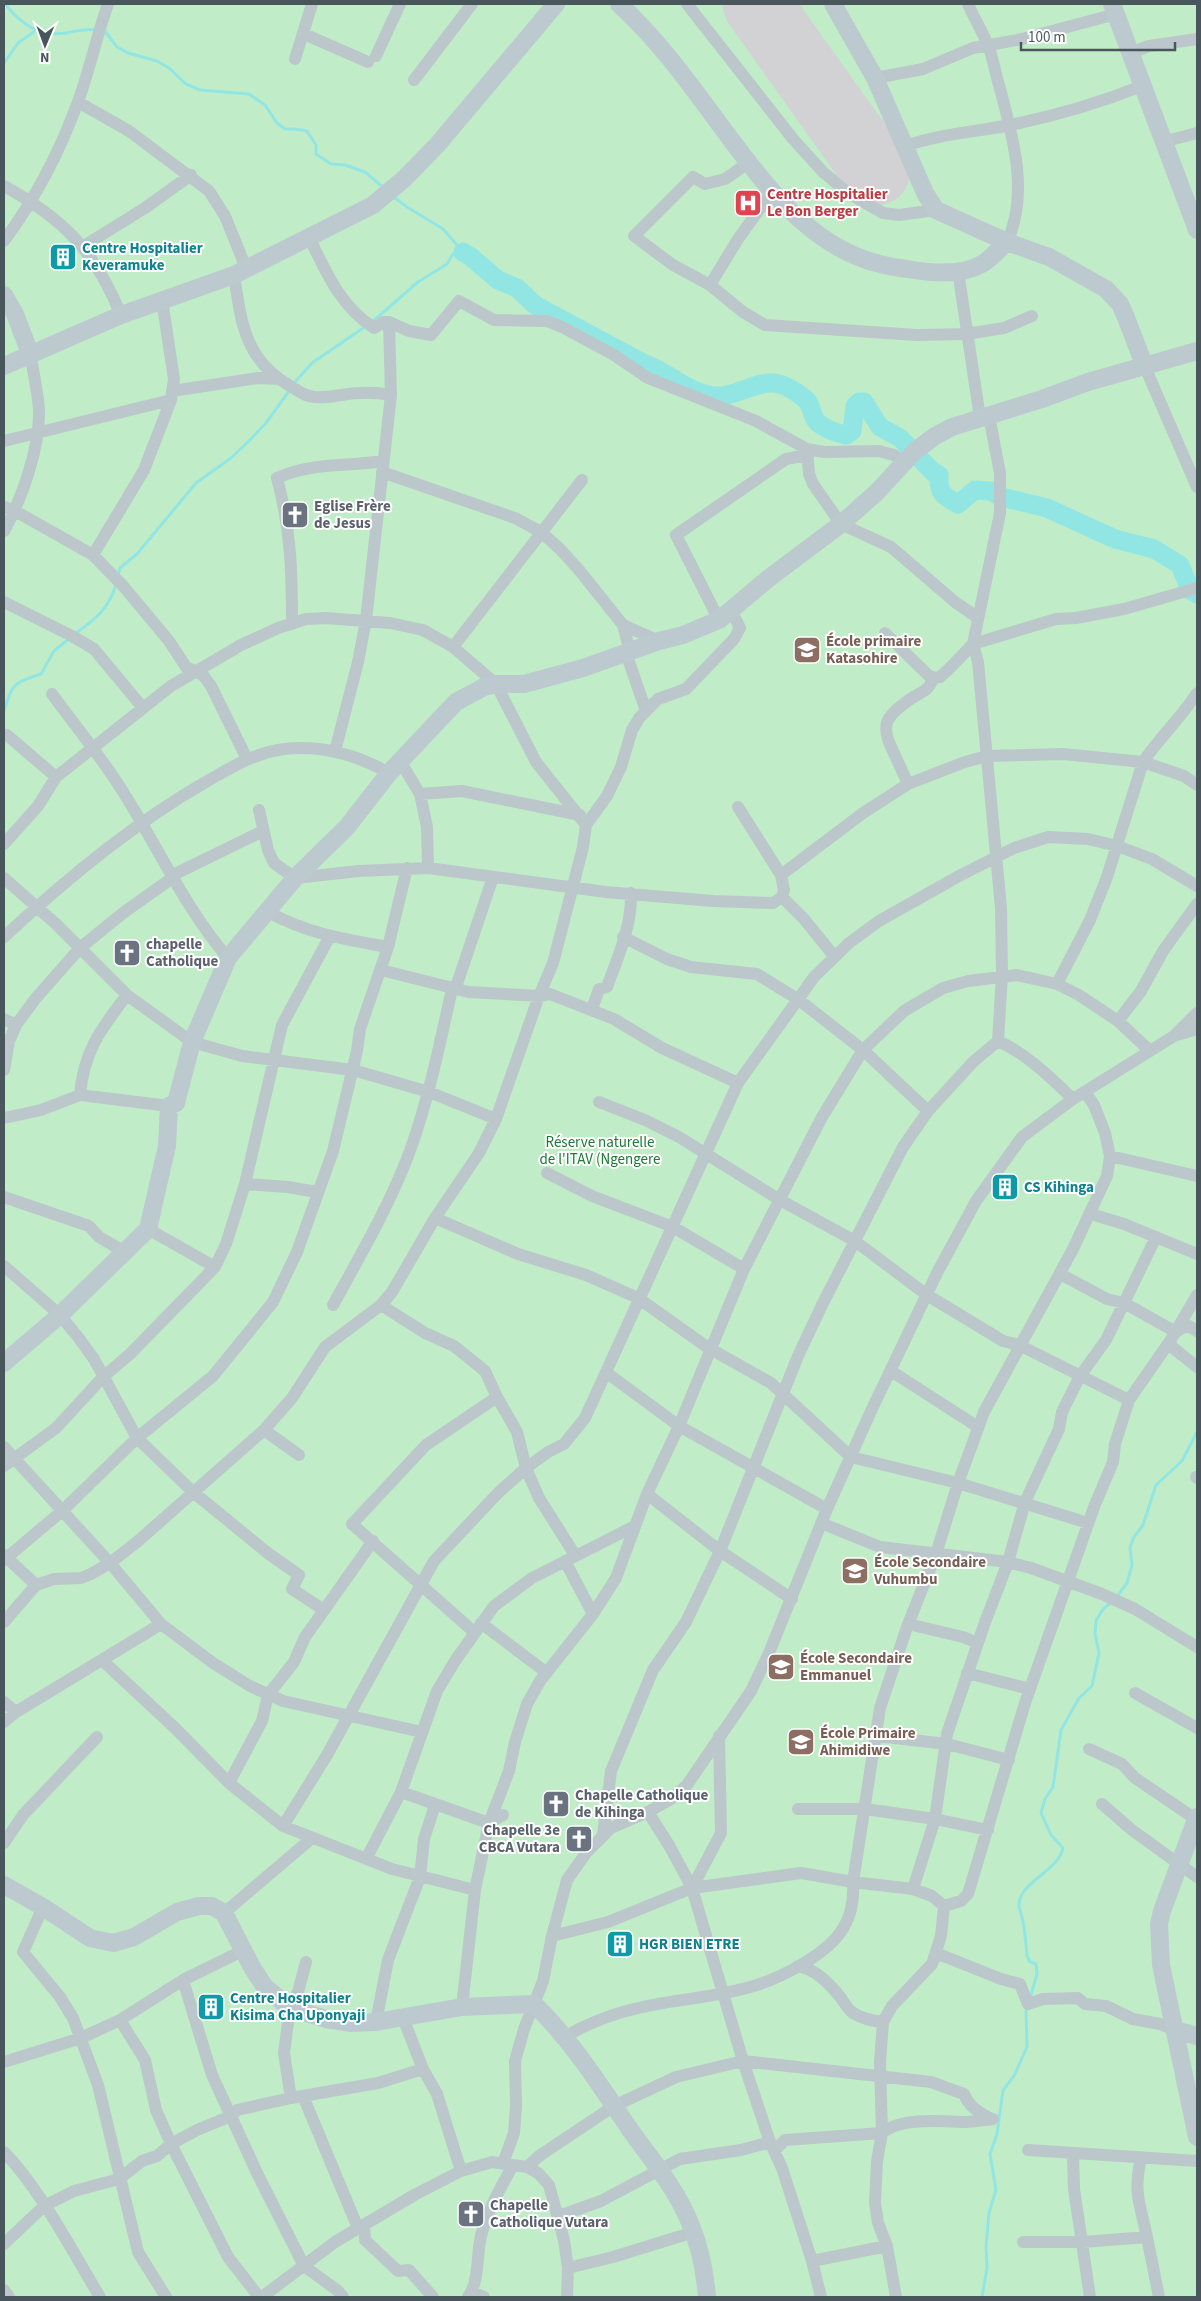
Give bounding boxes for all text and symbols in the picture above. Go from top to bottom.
north arrow [20,20,70,70]
scale bar [1021,20,1175,52]
text: 100 m [1028,27,1066,48]
text: N [40,47,50,67]
place label: Centre Hospitalier Le Bon Berger [767,184,888,222]
hospital icon: Centre Hospitalier Le Bon Berger [733,188,763,218]
place label: Centre Hospitalier Keveramuke [82,238,203,276]
building icon: Centre Hospitalier Keveramuke [48,242,78,272]
place label: Eglise Frère de Jesus [314,496,391,534]
church icon: Eglise Frère de Jesus [280,500,310,530]
place label: École primaire Katasohire [826,631,921,669]
school or university icon: École primaire Katasohire [792,635,822,665]
place label: chapelle Catholique [146,934,219,972]
church icon: chapelle Catholique [112,938,142,968]
park label: Réserve naturelle de l'ITAV (Ngengere [540,1132,660,1170]
building icon: CS Kihinga [990,1172,1020,1202]
place label: CS Kihinga [1024,1177,1094,1198]
place label: École Secondaire Vuhumbu [873,1552,986,1590]
school or university icon: École Secondaire Vuhumbu [840,1556,870,1586]
place label: École Secondaire Emmanuel [800,1648,912,1686]
school or university icon: École Secondaire Emmanuel [766,1652,796,1682]
place label: École Primaire Ahimidiwe [819,1723,916,1761]
school or university icon: École Primaire Ahimidiwe [786,1727,816,1757]
place label: Chapelle Catholique de Kihinga [575,1785,708,1823]
church icon: Chapelle Catholique de Kihinga [541,1789,571,1819]
place label: Chapelle 3e CBCA Vutara [479,1820,560,1858]
church icon: Chapelle 3e CBCA Vutara [564,1824,594,1854]
building icon: HGR BIEN ETRE [605,1929,635,1959]
place label: HGR BIEN ETRE [639,1934,740,1955]
place label: Centre Hospitalier Kisima Cha Uponyaji [230,1988,365,2026]
building icon: Centre Hospitalier Kisima Cha Uponyaji [196,1992,226,2022]
place label: Chapelle Catholique Vutara [490,2195,609,2233]
church icon: Chapelle Catholique Vutara [456,2199,486,2229]

